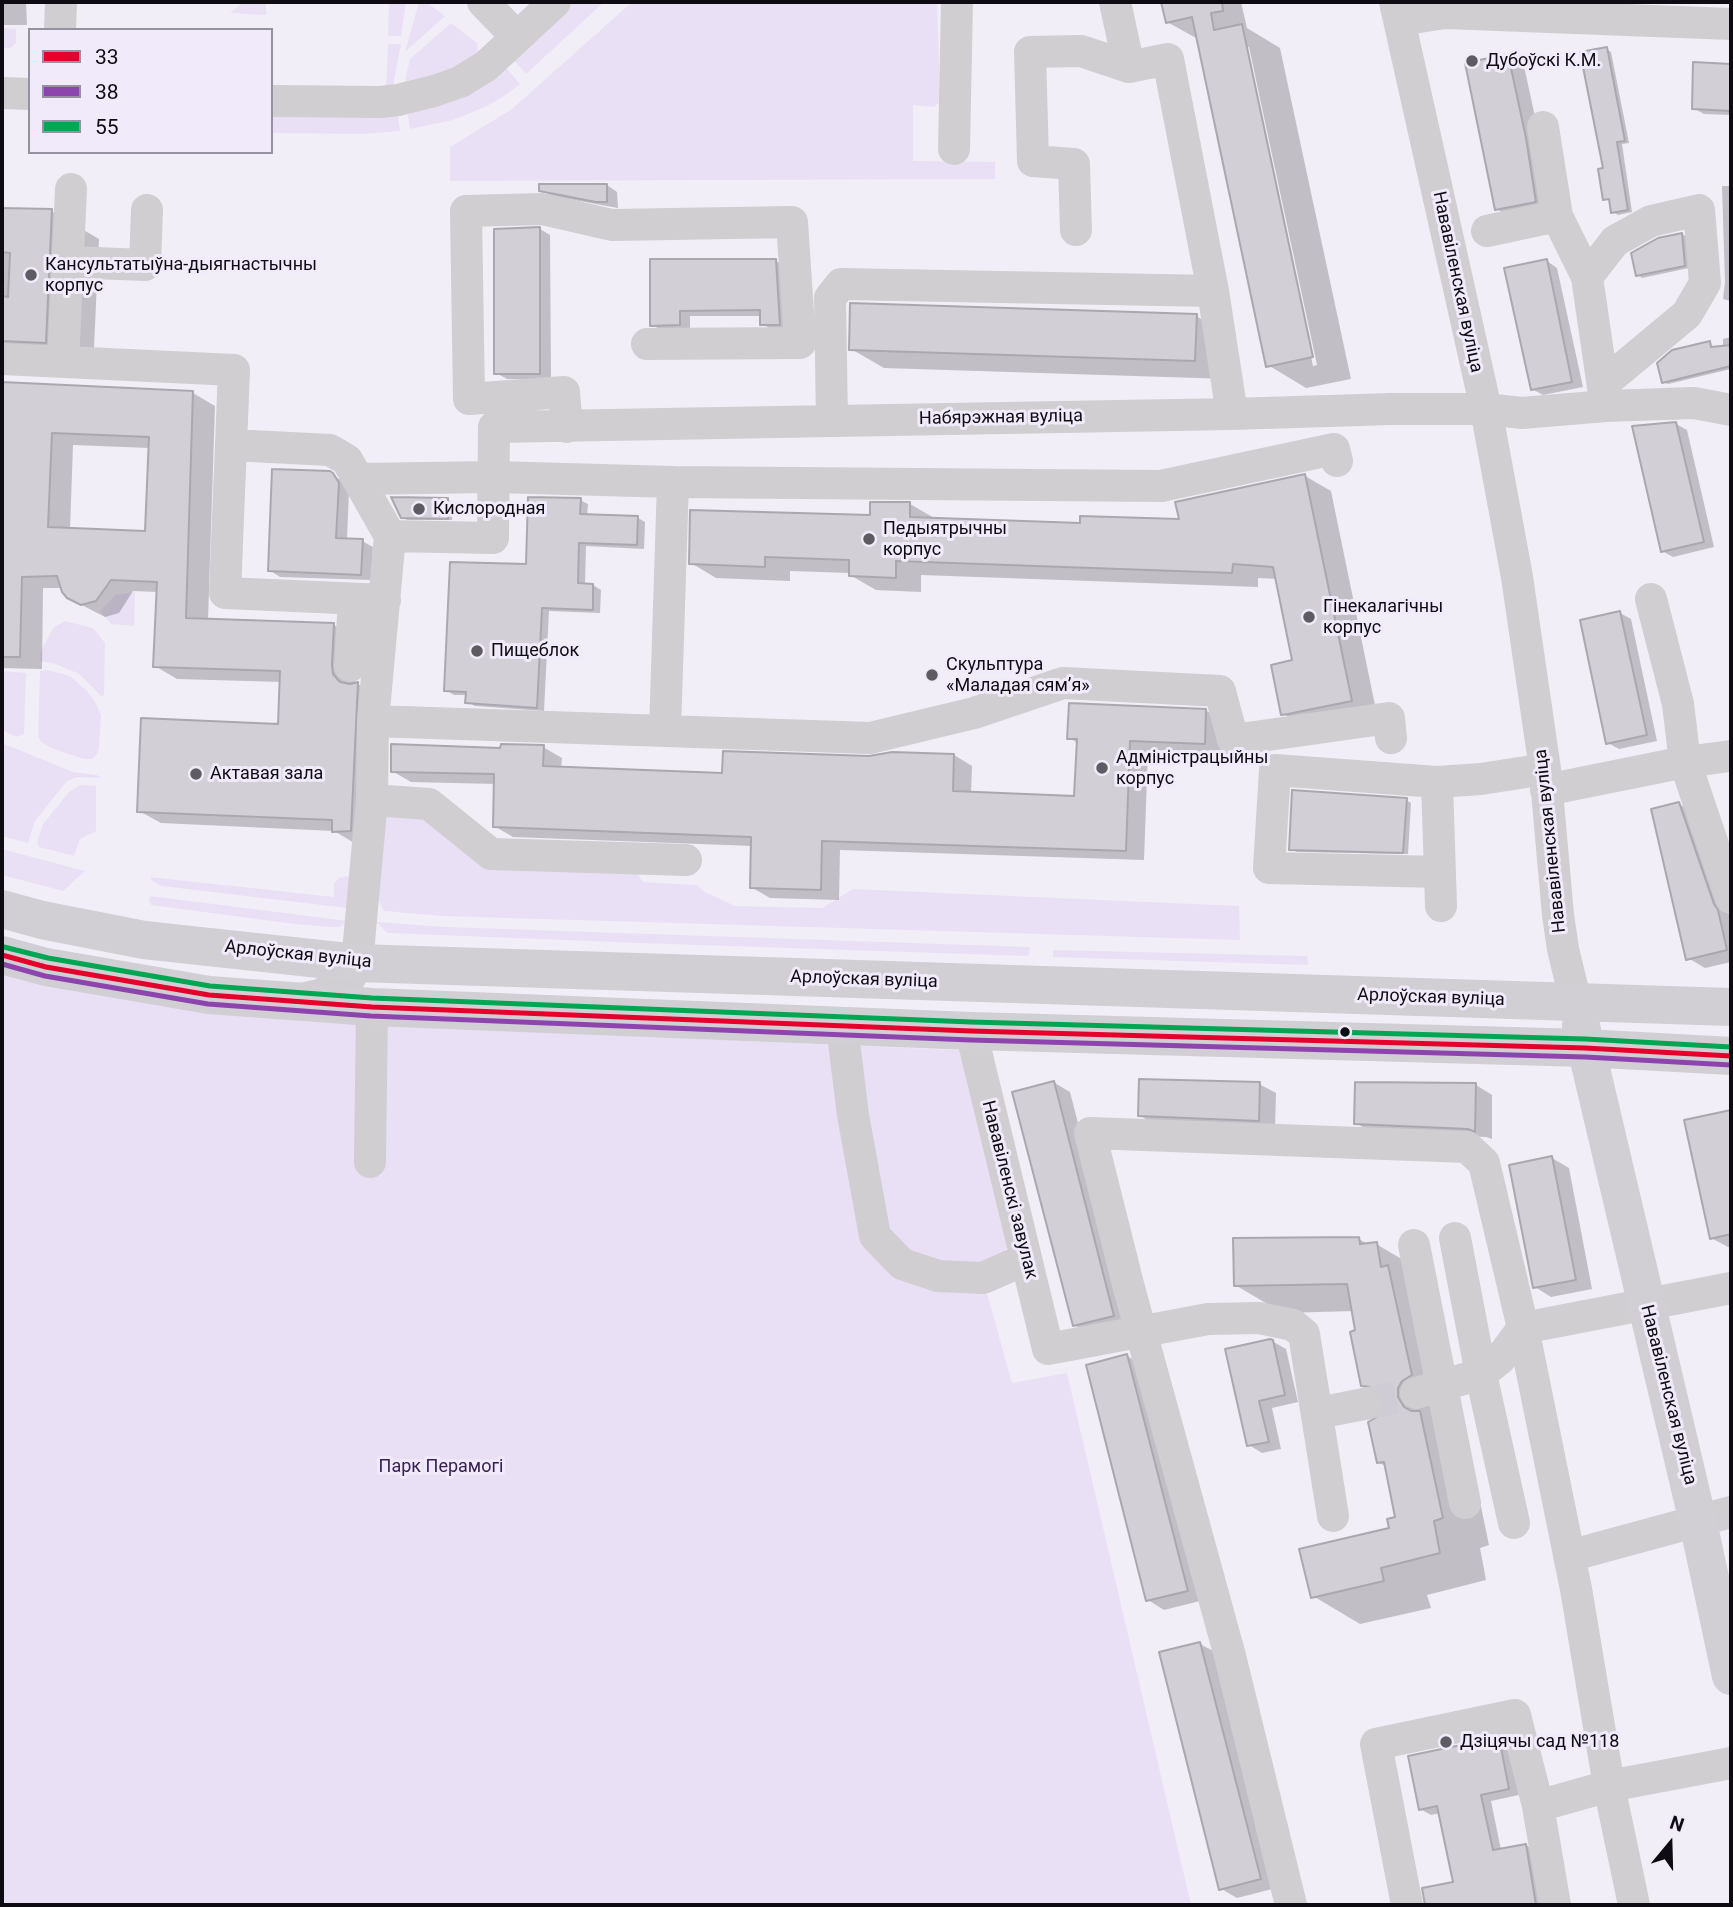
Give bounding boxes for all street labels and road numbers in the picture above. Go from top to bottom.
street label: Нававіленская вуліца [1427,189,1487,375]
street label: Набярэжная вуліца [919,406,1083,430]
street label: Нававіленская вуліца [1531,748,1571,934]
street label: Арлоўская вуліца [223,937,373,973]
street label: Арлоўская вуліца [790,967,938,993]
street label: Арлоўская вуліца [1357,985,1505,1011]
street label: Нававіленскі завулак [976,1099,1042,1281]
street label: Нававіленская вуліца [1635,1303,1701,1487]

